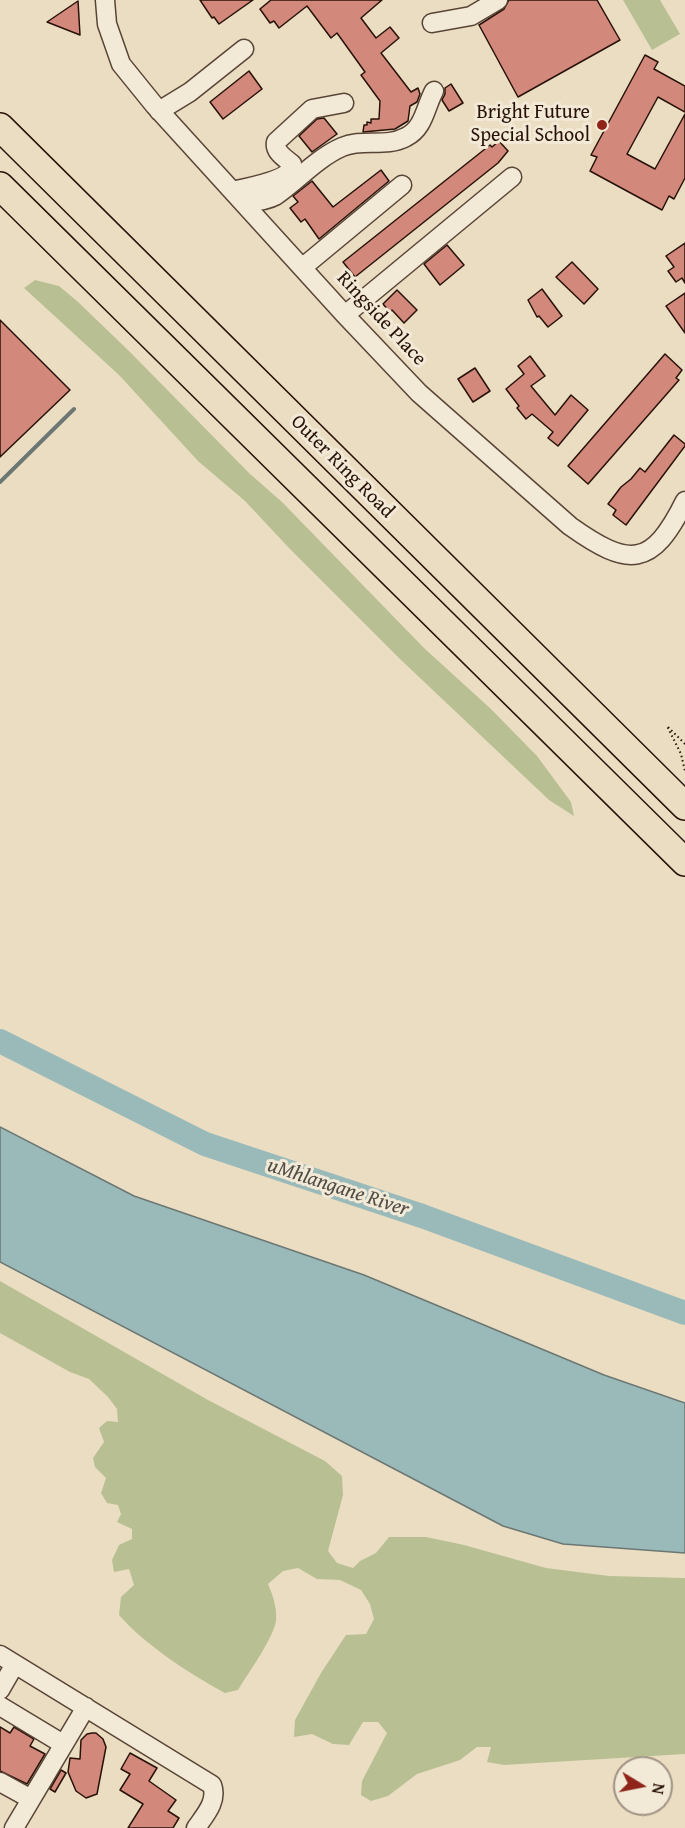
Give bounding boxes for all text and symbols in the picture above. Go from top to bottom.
place label: Bright Future Special School [471,101,590,148]
marker: Bright Future Special School [595,118,609,132]
street label: Ringside Place [331,267,431,371]
street label: Outer Ring Road [285,410,399,524]
water label: uMhlangane River [264,1153,412,1223]
north arrow [613,1756,673,1816]
text: N [646,1781,672,1796]

